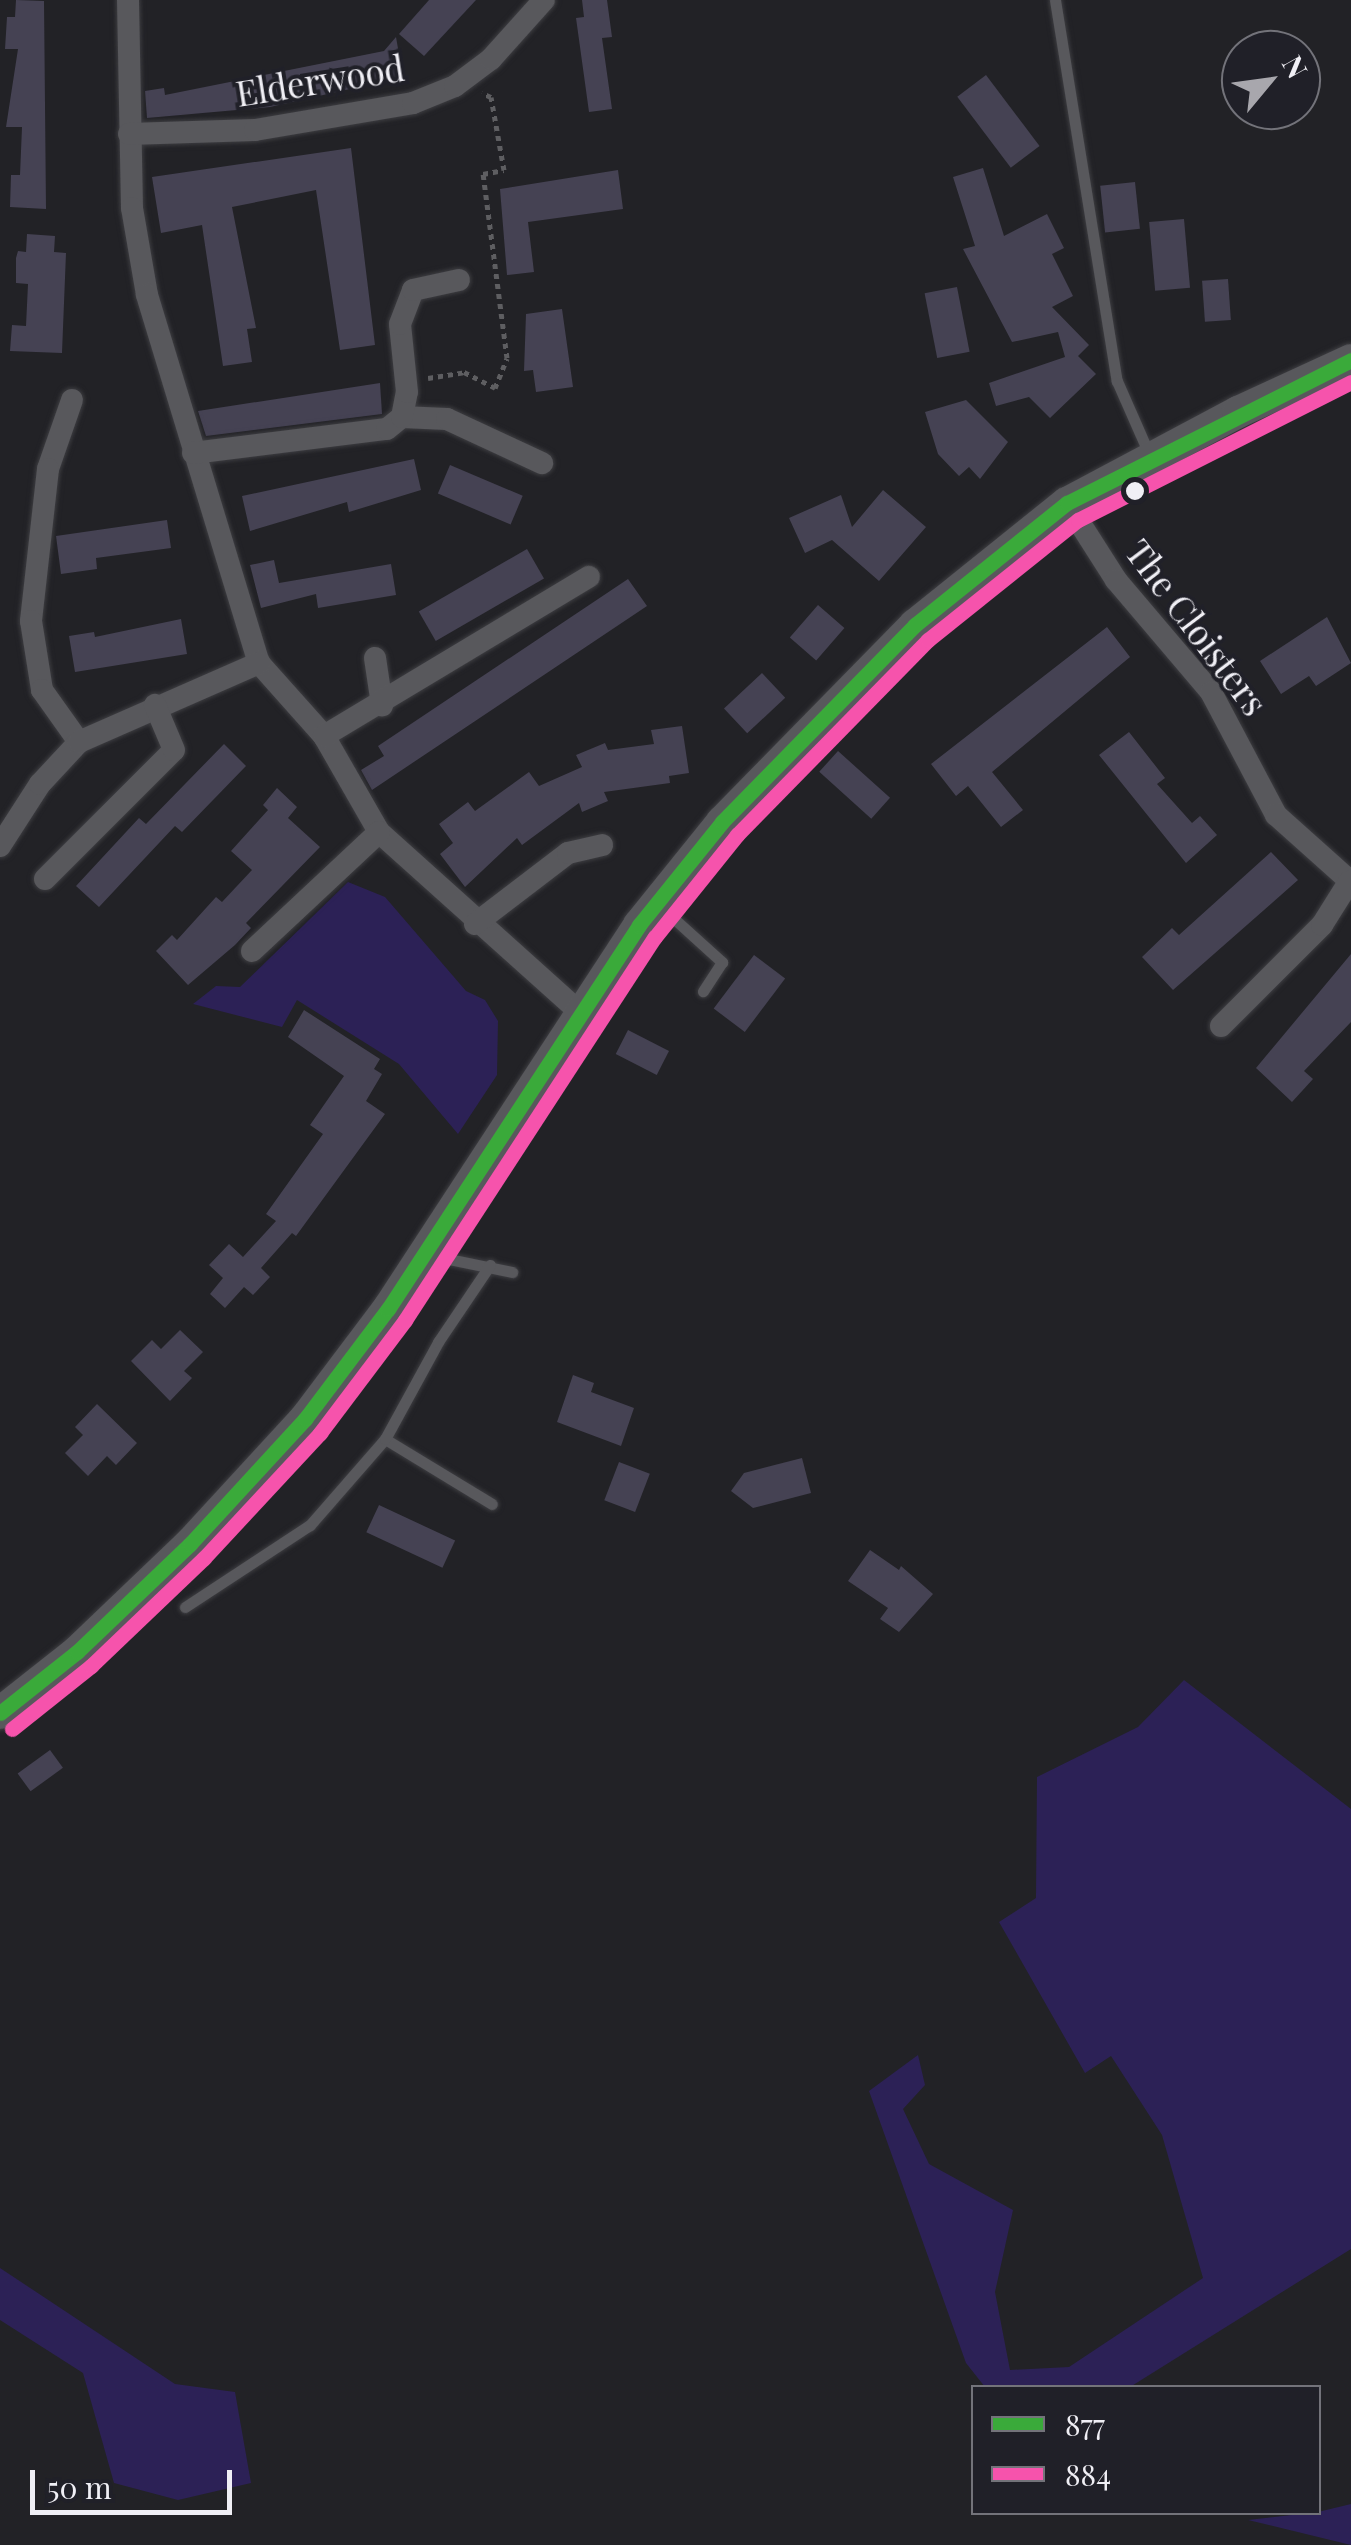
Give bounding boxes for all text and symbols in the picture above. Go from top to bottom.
north arrow [1221,30,1321,130]
street label: Elderwood [233,46,407,114]
text: N [1275,48,1317,84]
unlabelled marker [1125,481,1145,501]
street label: The Cloisters [1117,531,1277,723]
legend [971,2385,1321,2515]
text: 877 [1065,2404,1105,2444]
scale bar [35,2450,238,2512]
text: 884 [1065,2454,1111,2494]
text: 50 m [47,2467,112,2507]

